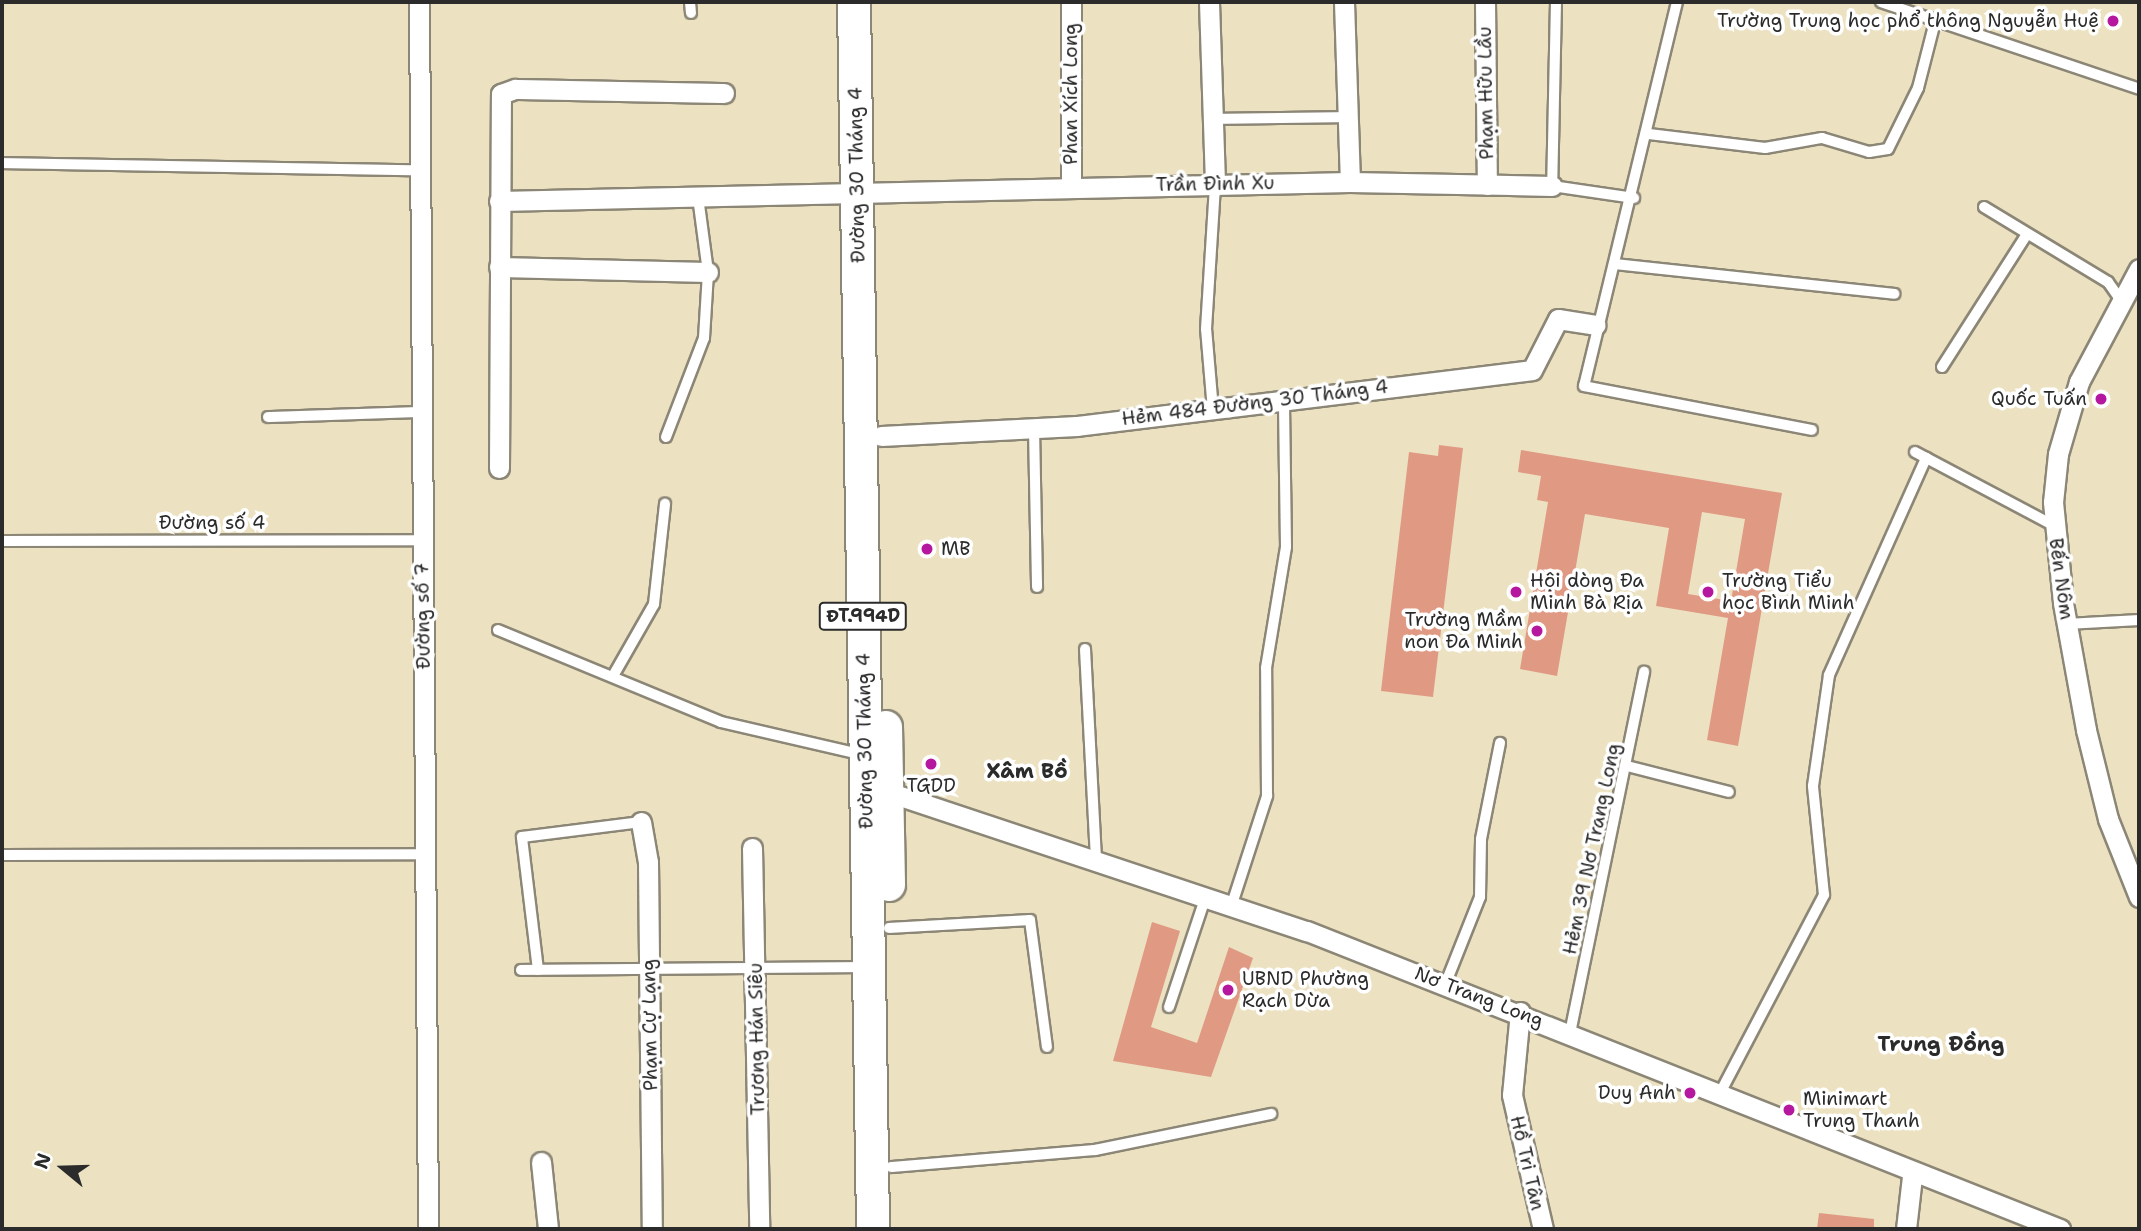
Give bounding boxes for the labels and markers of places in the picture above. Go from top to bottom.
place label: Trường Trung học phổ thông Nguyễn Huệ [1717,10,2099,32]
marker: Trường Trung học phổ thông Nguyễn Huệ [2105,13,2121,29]
place label: Quốc Tuấn [1991,388,2087,410]
marker: Quốc Tuấn [2093,391,2109,407]
place label: MB [941,538,970,560]
marker: MB [919,541,935,557]
place label: Hội dòng Đa Minh Bà Rịa [1530,570,1644,614]
place label: Trường Tiểu học Bình Minh [1722,570,1855,614]
marker: Hội dòng Đa Minh Bà Rịa [1508,584,1524,600]
marker: Trường Tiểu học Bình Minh [1700,584,1716,600]
place label: Trường Mầm non Đa Minh [1404,609,1523,653]
marker: Trường Mầm non Đa Minh [1529,623,1545,639]
marker: TGDD [923,756,939,772]
place label: TGDD [906,775,956,797]
place label: UBND Phường Rạch Dừa [1242,968,1369,1012]
marker: UBND Phường Rạch Dừa [1220,982,1236,998]
place label: Duy Anh [1598,1082,1676,1104]
marker: Duy Anh [1682,1085,1698,1101]
place label: Minimart Trung Thanh [1803,1088,1920,1132]
marker: Minimart Trung Thanh [1781,1102,1797,1118]

